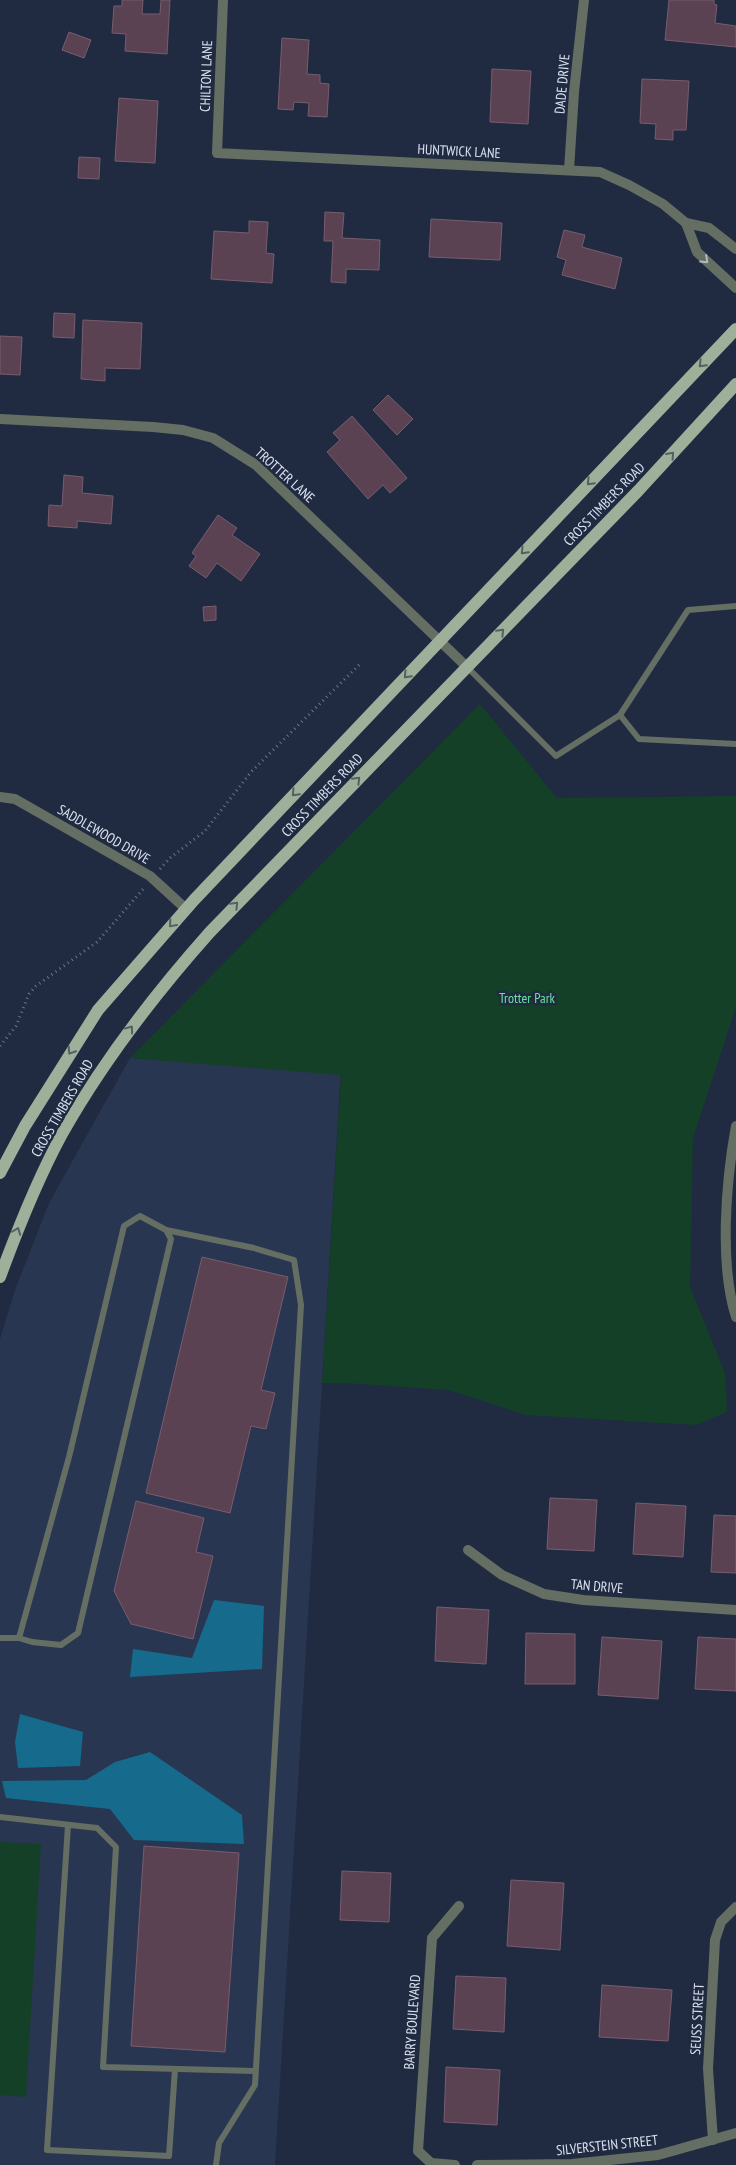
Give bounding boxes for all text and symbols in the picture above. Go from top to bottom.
street label: CHILTON LANE [196,40,216,112]
street label: DADE DRIVE [550,53,574,115]
street label: HUNTWICK LANE [417,140,501,162]
one-way arrow [699,254,708,263]
one-way arrow [699,358,708,367]
street label: TROTTER LANE [251,443,319,507]
one-way arrow [665,452,674,461]
street label: CROSS TIMBERS ROAD [560,458,648,550]
one-way arrow [587,476,596,485]
one-way arrow [521,546,530,555]
one-way arrow [495,629,504,638]
one-way arrow [404,669,413,678]
street label: CROSS TIMBERS ROAD [278,749,366,841]
one-way arrow [351,777,360,786]
one-way arrow [292,787,301,796]
street label: SADDLEWOOD DRIVE [55,800,153,868]
one-way arrow [230,902,239,911]
one-way arrow [169,919,178,928]
park label: Trotter Park [499,989,556,1007]
one-way arrow [124,1025,133,1035]
one-way arrow [68,1046,77,1055]
street label: CROSS TIMBERS ROAD [27,1056,97,1160]
one-way arrow [11,1227,21,1236]
street label: TAN DRIVE [570,1575,624,1597]
street label: BARRY BOULEVARD [400,1974,424,2070]
street label: SEUSS STREET [686,1982,708,2055]
street label: SILVERSTEIN STREET [555,2131,660,2159]

